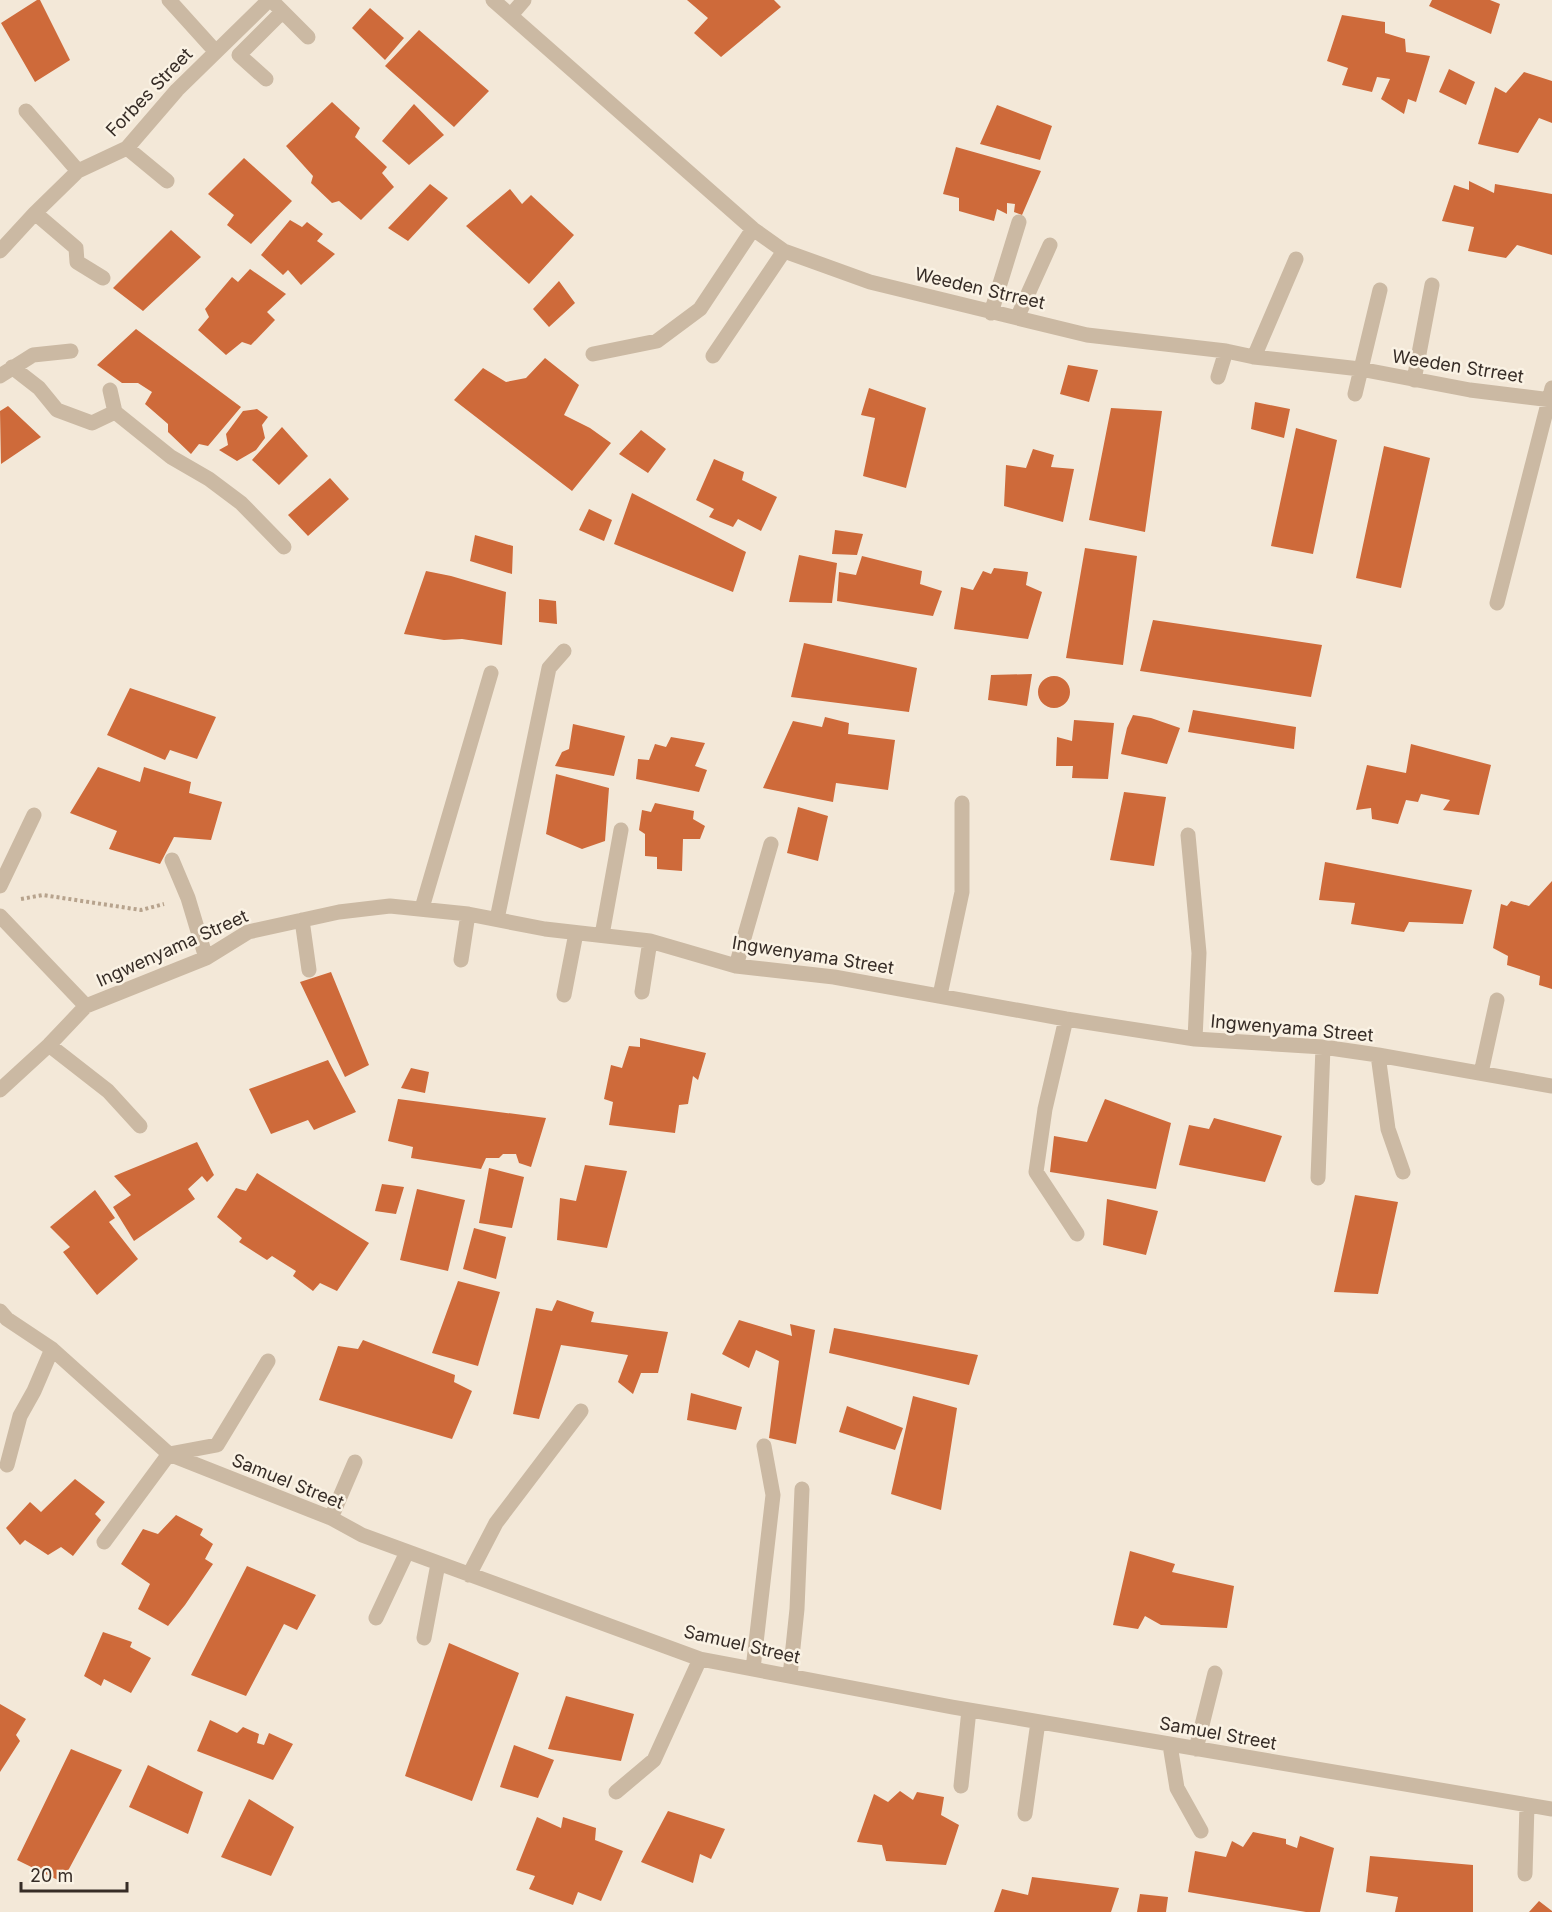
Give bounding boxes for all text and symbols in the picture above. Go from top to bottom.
street label: Forbes Street [102,43,196,141]
street label: Weeden Strreet [913,263,1047,313]
street label: Weeden Strreet [1391,345,1525,387]
street label: Ingwenyama Street [93,905,251,991]
street label: Ingwenyama Street [731,932,896,978]
street label: Ingwenyama Street [1210,1010,1375,1046]
street label: Samuel Street [229,1449,347,1513]
street label: Samuel Street [682,1620,802,1668]
street label: Samuel Street [1158,1712,1278,1754]
scale bar [21,1855,128,1893]
text: 20 m [30,1865,73,1886]

